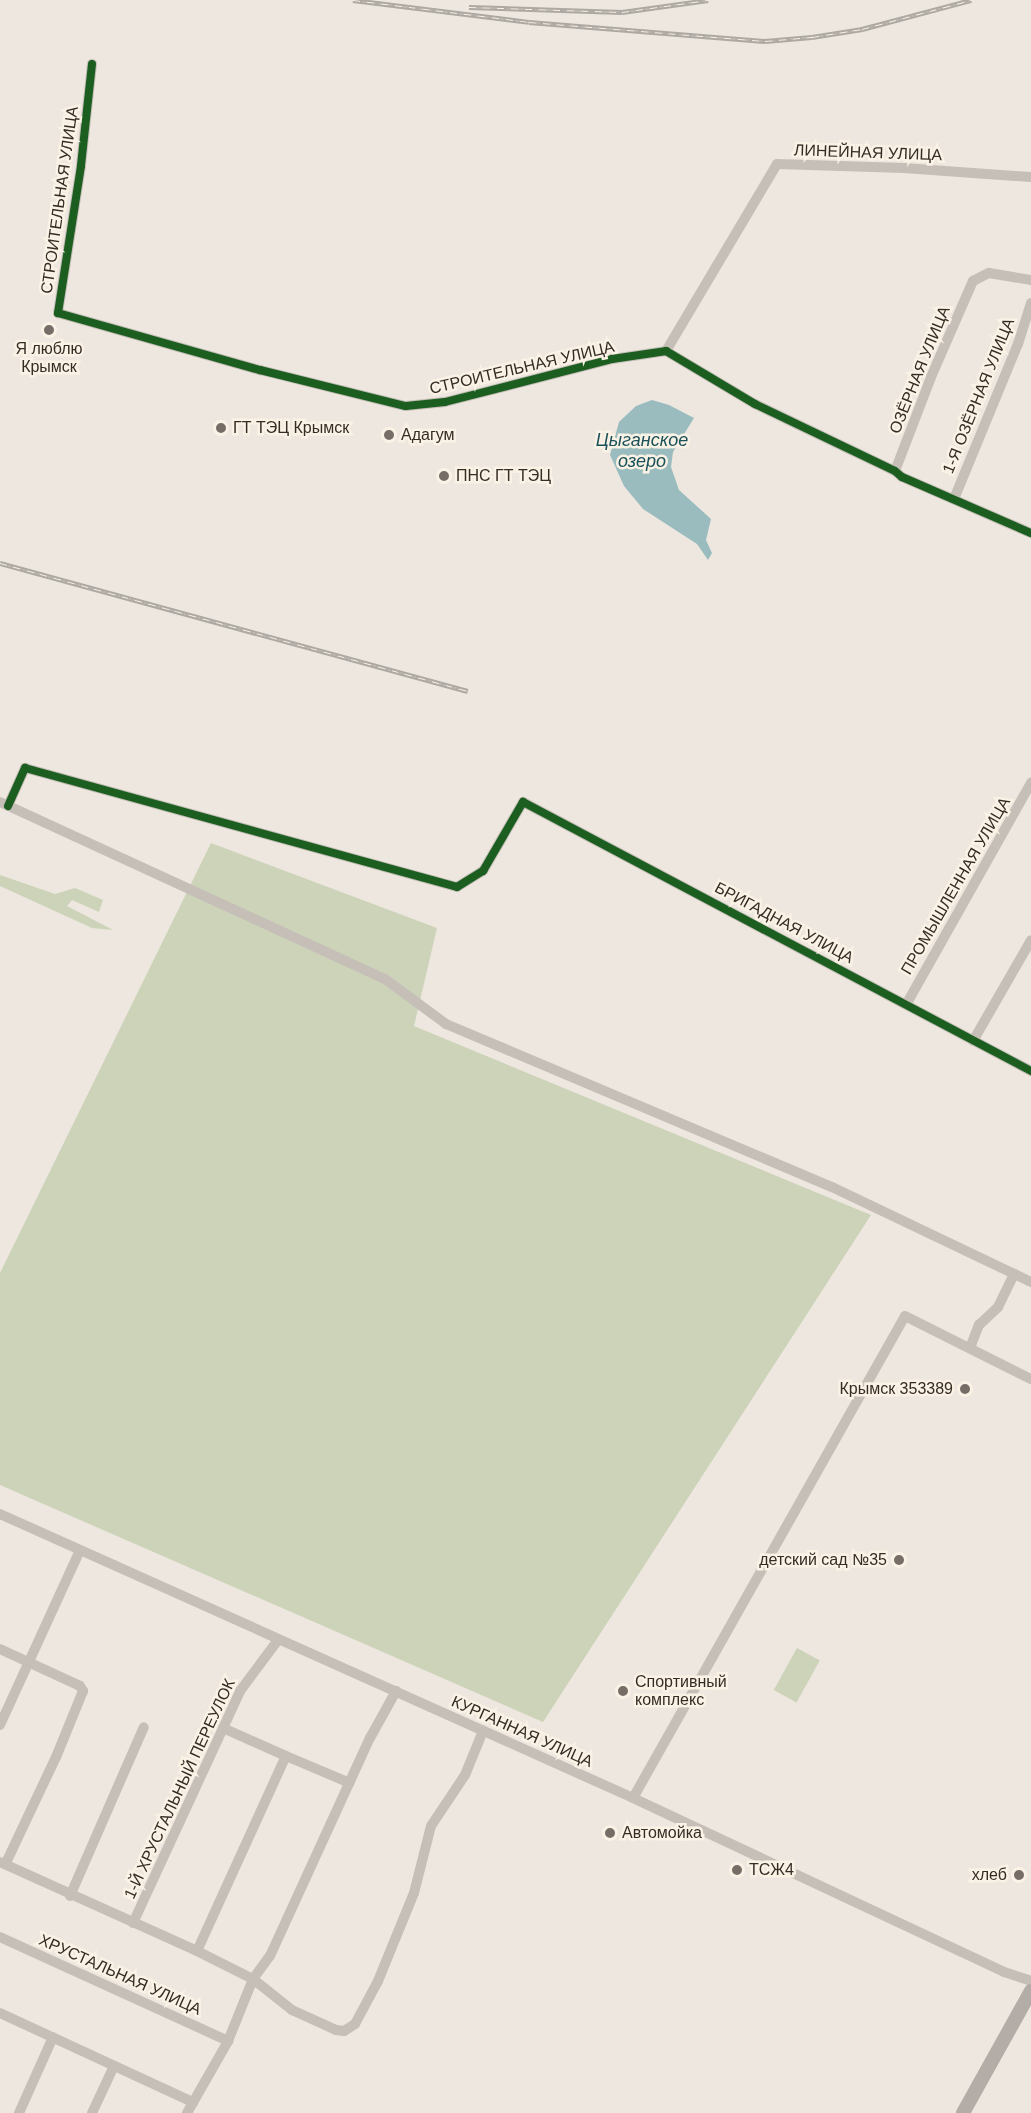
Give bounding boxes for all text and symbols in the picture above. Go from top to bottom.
street label: СТРОИТЕЛЬНАЯ УЛИЦА [37,105,83,295]
street label: ЛИНЕЙНАЯ УЛИЦА [794,141,942,165]
street label: ОЗЁРНАЯ УЛИЦА [886,303,954,437]
street label: 1-Я ОЗЁРНАЯ УЛИЦА [939,315,1019,477]
marker: Я люблю Крымск [42,323,56,337]
street label: СТРОИТЕЛЬНАЯ УЛИЦА [428,337,616,399]
place label: Я люблю Крымск [15,339,83,377]
place label: ГТ ТЭЦ Крымск [233,418,349,438]
marker: ГТ ТЭЦ Крымск [214,421,228,435]
place label: Адагум [401,425,455,445]
marker: Адагум [382,428,396,442]
water label: Цыганское озеро [596,430,688,472]
place label: ПНС ГТ ТЭЦ [456,466,551,486]
marker: ПНС ГТ ТЭЦ [437,469,451,483]
street label: ПРОМЫШЛЕННАЯ УЛИЦА [897,794,1015,978]
street label: БРИГАДНАЯ УЛИЦА [711,878,857,968]
place label: Крымск 353389 [839,1379,953,1399]
marker: Крымск 353389 [958,1382,972,1396]
place label: детский сад №35 [759,1550,887,1570]
marker: детский сад №35 [892,1553,906,1567]
place label: Спортивный комплекс [635,1672,727,1710]
street label: 1-Й ХРУСТАЛЬНЫЙ ПЕРЕУЛОК [120,1676,240,1902]
marker: Спортивный комплекс [616,1684,630,1698]
street label: КУРГАННАЯ УЛИЦА [448,1692,596,1772]
place label: Автомойка [622,1823,702,1843]
marker: Автомойка [603,1826,617,1840]
place label: ТСЖ4 [749,1860,794,1880]
marker: ТСЖ4 [730,1863,744,1877]
place label: хлеб [972,1865,1007,1885]
marker: хлеб [1012,1868,1026,1882]
street label: ХРУСТАЛЬНАЯ УЛИЦА [36,1930,204,2020]

